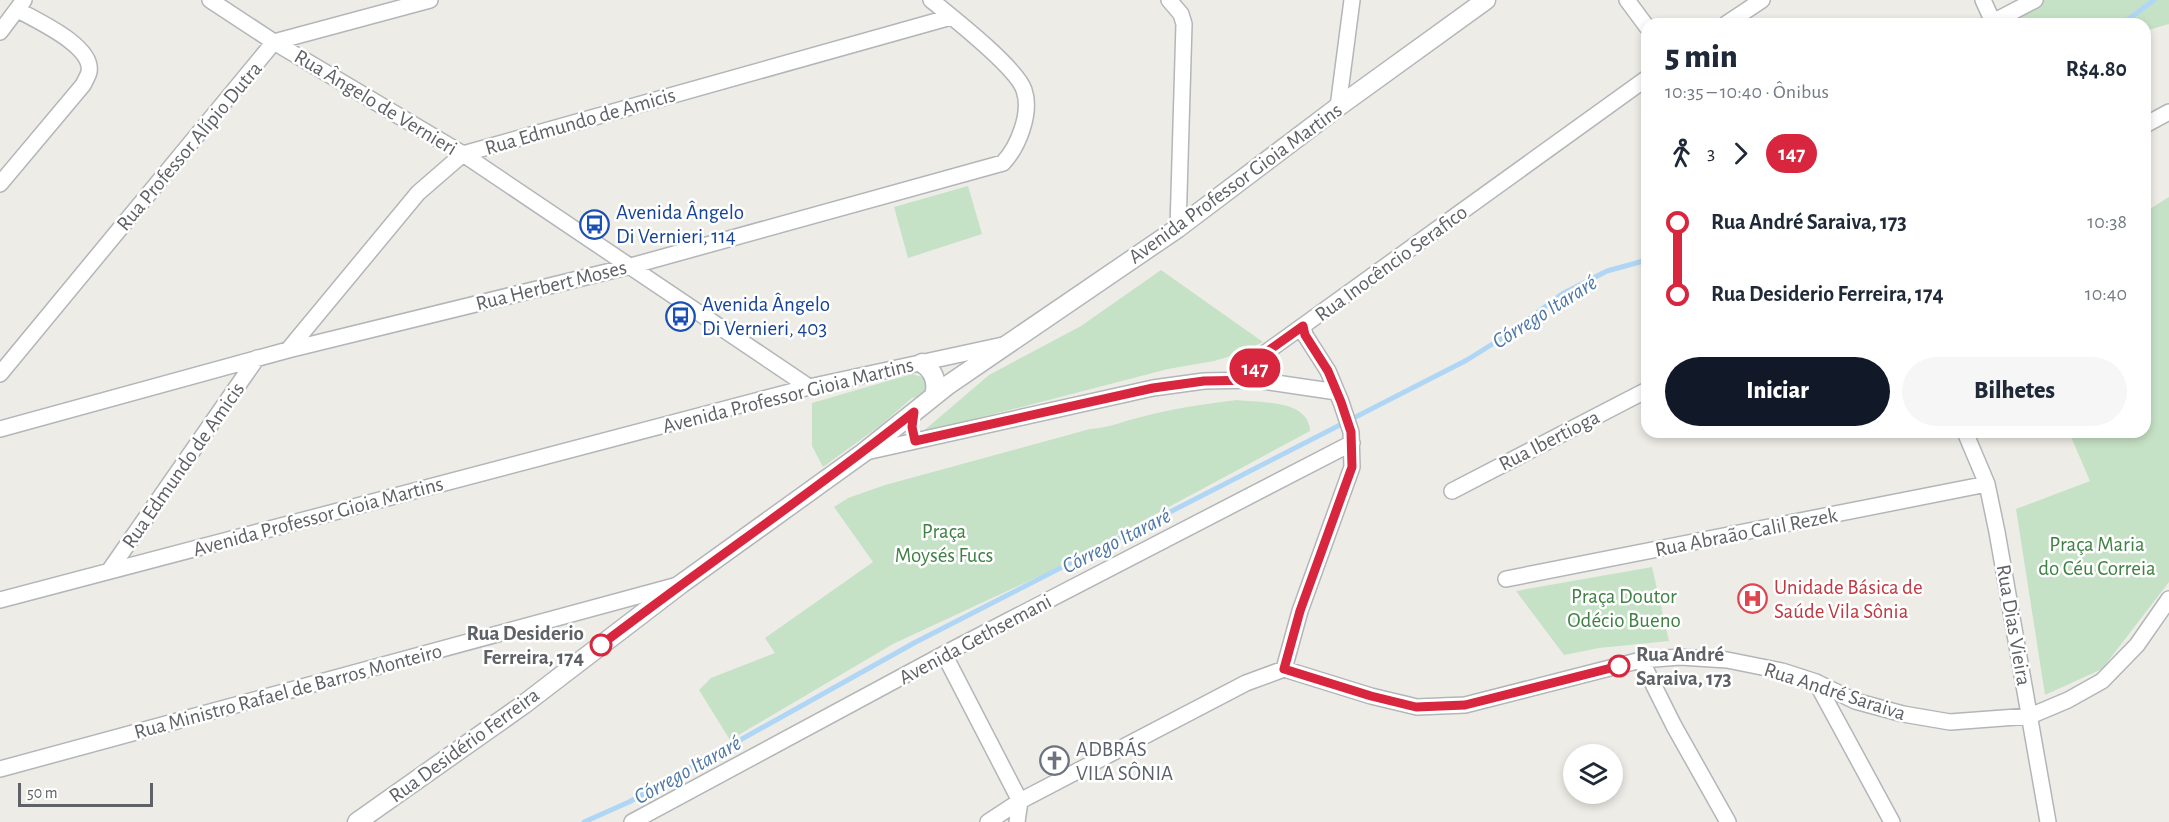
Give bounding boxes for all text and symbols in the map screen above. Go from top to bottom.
text: 5 min [1665,41,1738,74]
street label: Rua Ângelo de Vernieri [291,44,462,159]
street label: Rua Professor Alípio Dutra [113,58,266,235]
text: R$4.80 [2066,58,2127,80]
text: 10:35 – 10:40 · Ônibus [1665,82,1829,102]
street label: Rua Edmundo de Amicis [482,84,678,159]
street label: Avenida Professor Gioia Martins [1125,99,1346,268]
icon: walk [1665,137,1698,170]
icon: forward [1724,137,1757,170]
text: 3 [1707,143,1715,163]
text: 147 [1778,143,1805,164]
place label: Avenida Ângelo Di Vernieri, 114 [616,200,744,247]
street label: Rua Inocêncio Serafico [1311,201,1471,326]
bus stop icon: Avenida Ângelo Di Vernieri, 114 [579,208,611,240]
text: Rua André Saraiva, 173 [1711,211,1907,233]
text: 10:38 [2087,212,2127,232]
street label: Rua Herbert Moses [474,257,629,314]
water label: Córrego Itararé [1488,271,1601,353]
text: Rua Desiderio Ferreira, 174 [1711,283,1944,305]
text: 10:40 [2085,284,2127,304]
place label: Avenida Ângelo Di Vernieri, 403 [702,292,830,339]
bus stop icon: Avenida Ângelo Di Vernieri, 403 [665,300,697,332]
line badge: 147 [1220,348,1290,388]
street label: Avenida Professor Gioia Martins [660,354,916,437]
button: Iniciar [1665,357,1890,426]
button: Bilhetes [1902,357,2127,426]
text: 147 [1241,358,1269,379]
street label: Rua Edmundo de Amicis [118,379,249,552]
street label: Rua Ibertioga [1496,406,1603,475]
street label: Avenida Professor Gioia Martins [191,473,445,560]
water label: Córrego Itararé [1059,504,1174,578]
street label: Rua Abraão Calil Rezek [1653,504,1839,560]
park label: Praça Moysés Fucs [895,521,993,566]
park label: Praça Maria do Céu Correia [2038,534,2156,579]
street label: Rua Dias Vieira [1993,563,2035,688]
place label: Unidade Básica de Saúde Vila Sônia [1774,577,1923,622]
hospital icon: Unidade Básica de Saúde Vila Sônia [1737,583,1769,615]
park label: Praça Doutor Odécio Bueno [1567,586,1681,631]
street label: Avenida Gethsemani [896,590,1055,688]
place label: Rua Desiderio Ferreira, 174 [466,623,584,668]
marker: Rua Desiderio Ferreira, 174 [590,634,612,656]
street label: Rua Ministro Rafael de Barros Monteiro [132,640,444,743]
place label: Rua André Saraiva, 173 [1636,644,1732,689]
marker: Rua André Saraiva, 173 [1608,655,1630,677]
street label: Rua André Saraiva [1762,659,1908,724]
street label: Rua Desidério Ferreira [385,684,544,807]
water label: Córrego Itararé [630,732,745,808]
place label: ADBRÁS VILA SÔNIA [1076,737,1173,784]
map controls [1563,744,1623,804]
button: layers [1563,744,1623,804]
church icon: ADBRÁS VILA SÔNIA [1039,745,1071,777]
scale bar [18,780,153,808]
text: 50 m [27,785,58,801]

